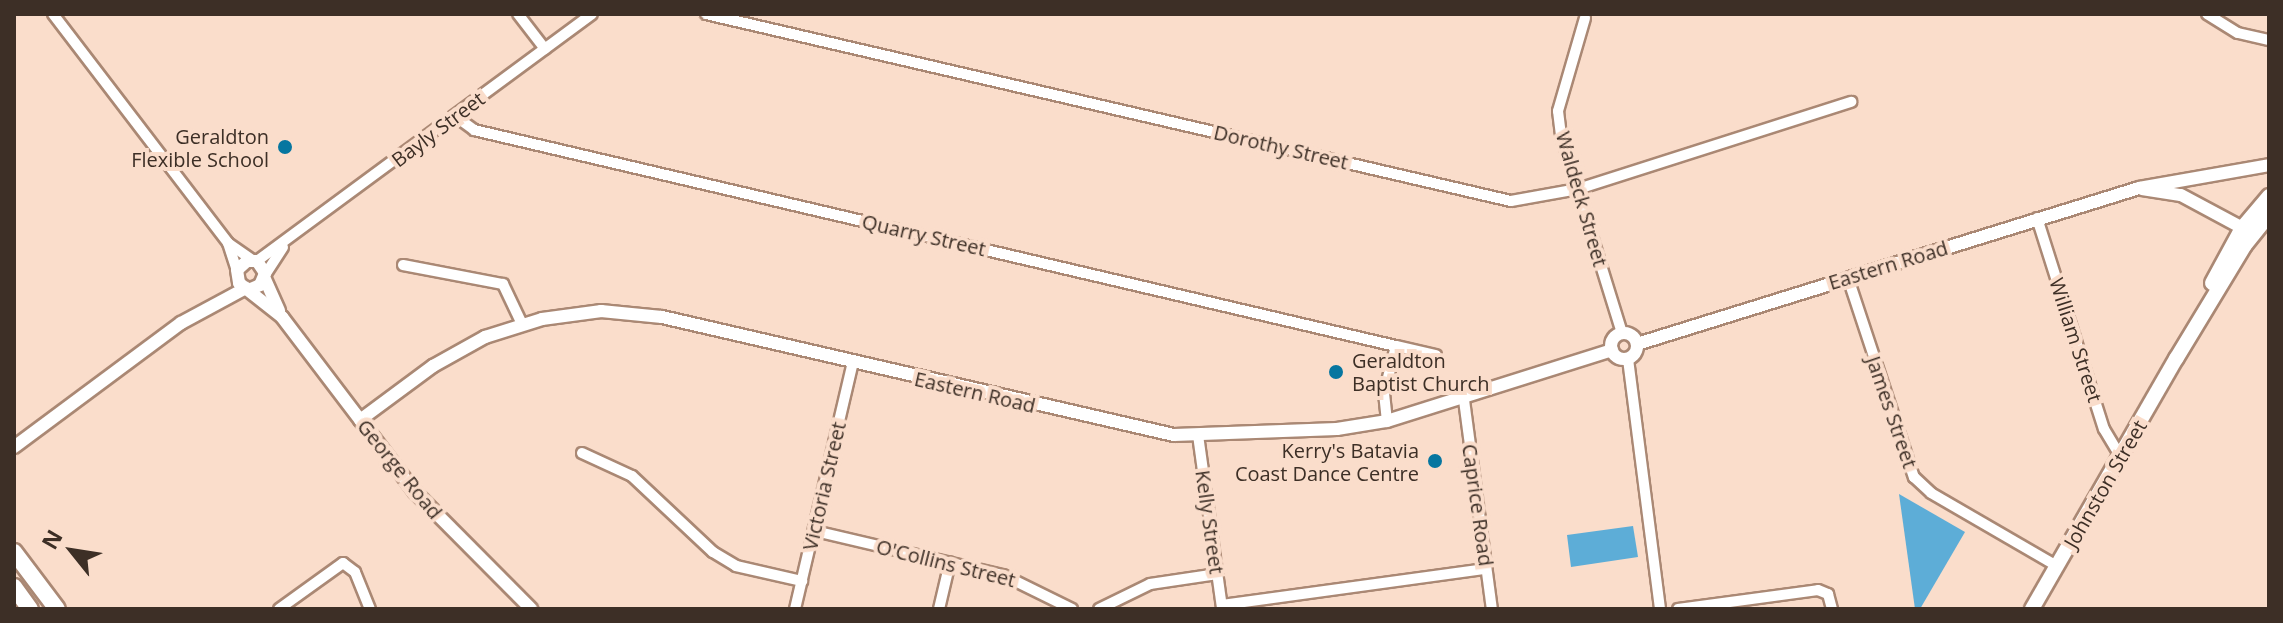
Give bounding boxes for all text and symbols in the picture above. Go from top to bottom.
street label: Bayly Street [387,86,489,172]
street label: Dorothy Street [1211,120,1351,174]
place label: Geraldton Flexible School [131,124,269,171]
street label: Waldeck Street [1551,129,1613,269]
marker: Geraldton Flexible School [276,138,294,156]
street label: Quarry Street [860,209,988,261]
street label: Eastern Road [1825,235,1951,295]
street label: William Street [2045,275,2107,405]
place label: Geraldton Baptist Church [1352,348,1489,395]
street label: James Street [1862,353,1922,471]
marker: Geraldton Baptist Church [1327,363,1345,381]
street label: Eastern Road [912,366,1038,418]
street label: George Road [353,414,447,524]
street label: Johnston Street [2059,416,2151,552]
street label: Victoria Street [798,419,850,553]
place label: Kerry's Batavia Coast Dance Centre [1235,438,1419,485]
street label: Caprice Road [1458,442,1498,568]
marker: Kerry's Batavia Coast Dance Centre [1426,452,1444,470]
street label: Kelly Street [1191,469,1229,575]
north arrow [32,511,112,591]
text: N [34,524,69,554]
street label: O'Collins Street [874,534,1018,592]

